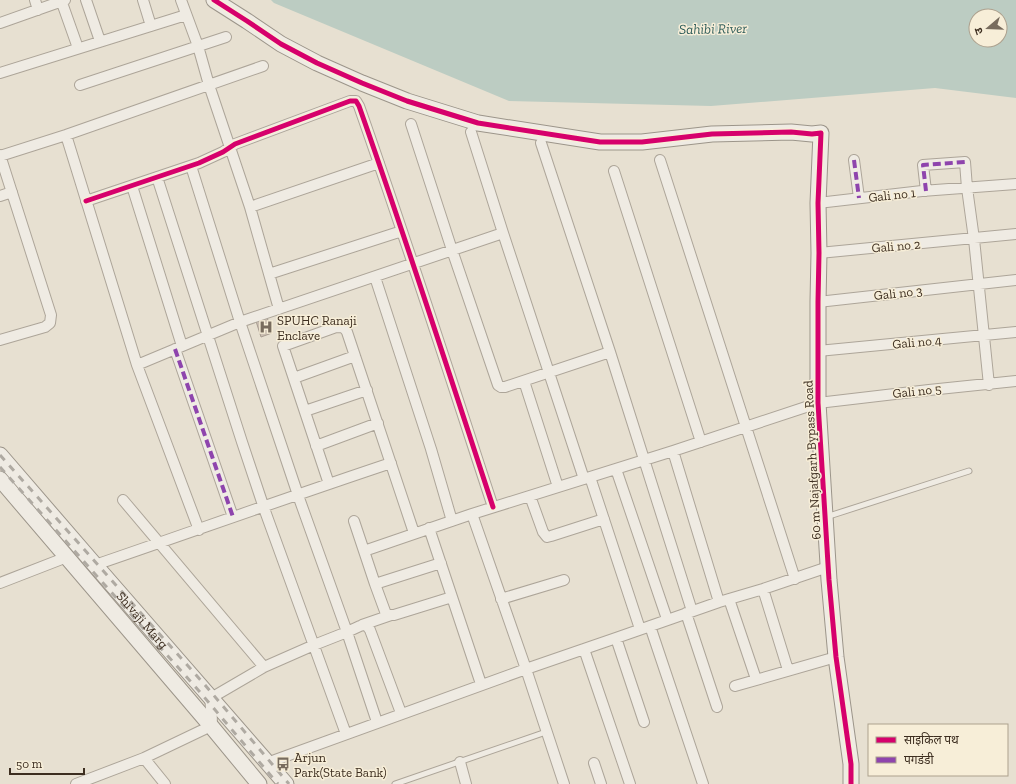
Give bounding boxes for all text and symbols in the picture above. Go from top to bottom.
north arrow [968,8,1008,48]
water label: Sahibi River [679,20,747,38]
text: उ [972,25,986,36]
street label: Gali no 1 [868,185,916,205]
street label: Gali no 2 [871,236,921,256]
street label: Gali no 3 [873,283,923,303]
place label: SPUHC Ranaji Enclave [277,313,357,343]
hospital icon: SPUHC Ranaji Enclave [258,319,274,335]
street label: Gali no 4 [892,332,942,352]
street label: 60 m Najafgarh Bypass Road [800,380,825,540]
street label: Gali no 5 [892,381,943,401]
street label: Shivaji Marg [114,588,172,651]
legend [868,724,1008,776]
text: साइकिल पथ [904,732,959,747]
scale bar [10,750,84,776]
place label: Arjun Park(State Bank) [294,750,387,780]
text: पगडंडी [904,752,934,767]
bus stop icon: Arjun Park(State Bank) [275,756,291,772]
text: 50 m [16,757,43,771]

